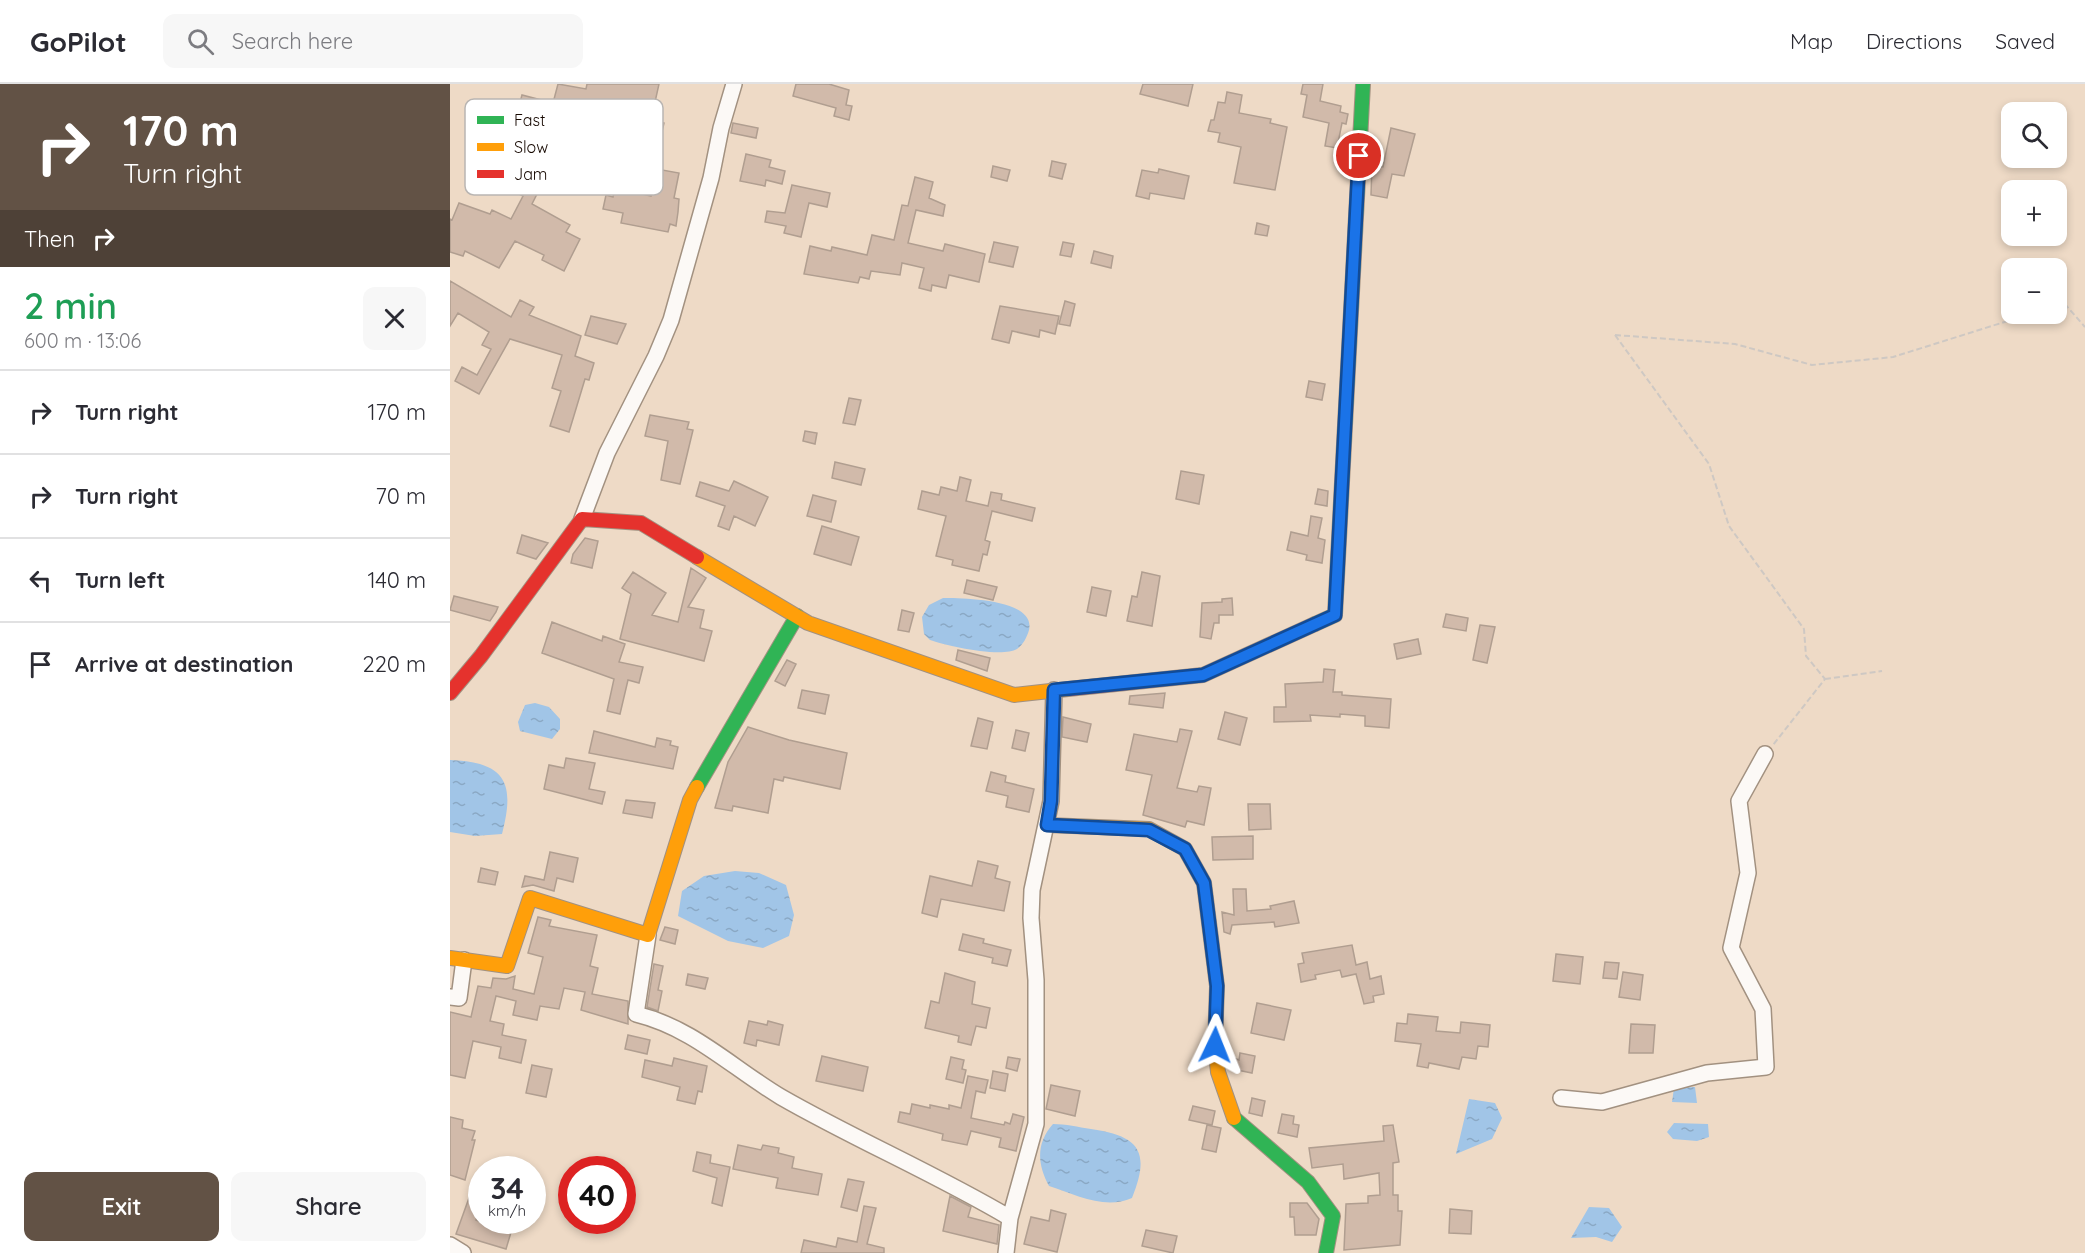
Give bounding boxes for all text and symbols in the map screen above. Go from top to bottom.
search box [163,14,583,68]
text: GoPilot [30,24,127,59]
icon: search [184,25,217,58]
text: Search here [232,27,353,55]
text: Map [1790,28,1833,54]
text: Directions [1866,28,1962,54]
text: Saved [1995,28,2055,54]
legend [465,99,663,195]
map controls [2001,102,2067,324]
button: search [2001,102,2067,168]
text: 170 m [123,104,239,157]
icon: right [24,108,102,186]
text: Fast [514,110,545,130]
pin [1333,130,1384,181]
text: Slow [514,137,548,157]
icon: arrive [1342,139,1375,172]
text: Turn right [123,156,242,190]
text: Jam [514,164,547,184]
button: + [2001,180,2067,246]
icon: right [87,222,120,255]
text: Then [24,225,75,253]
button: − [2001,258,2067,324]
text: 2 min [24,283,117,328]
button: close [363,287,426,350]
text: 600 m · 13:06 [24,328,141,353]
icon: right [24,396,57,429]
text: Turn right [75,398,179,426]
text: 170 m [367,398,426,426]
icon: right [24,480,57,513]
text: Turn right [75,482,179,510]
text: 70 m [376,482,426,510]
icon: left [24,564,57,597]
text: Turn left [75,566,165,594]
text: 140 m [367,566,426,594]
icon: arrive [24,648,57,681]
text: Arrive at destination [75,650,293,678]
text: 220 m [362,650,426,678]
position arrow [1183,1013,1247,1077]
speed limit sign: 40 [558,1156,636,1234]
text: 34 [490,1169,524,1207]
button: Exit [24,1172,219,1241]
button: Share [231,1172,426,1241]
text: km/h [488,1201,526,1220]

